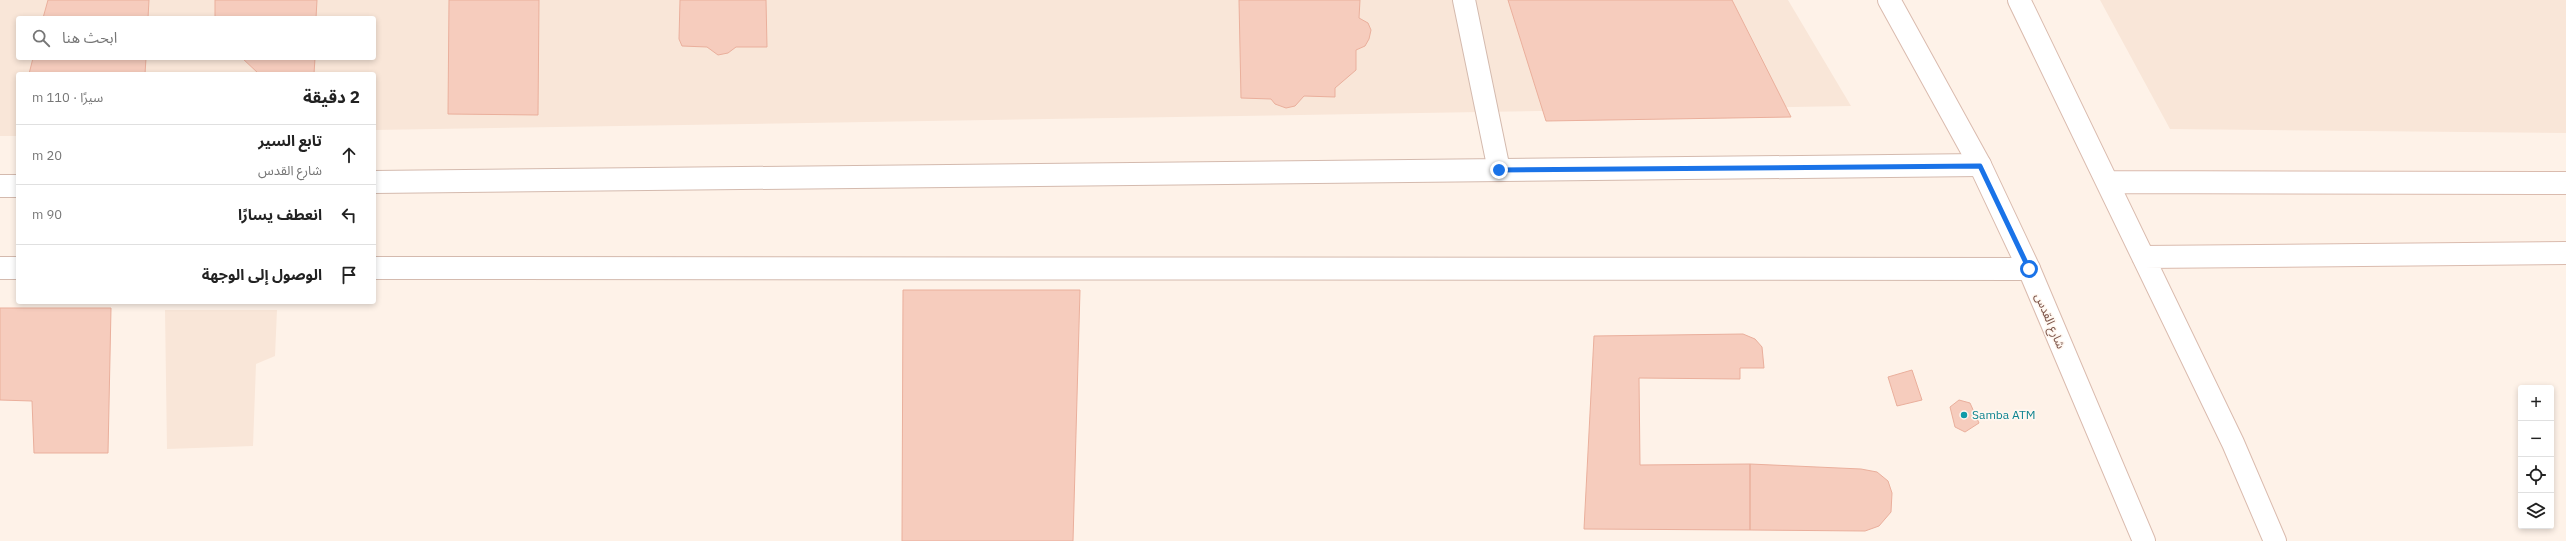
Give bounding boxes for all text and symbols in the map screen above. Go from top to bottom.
search box [16,16,376,60]
icon: search [30,27,52,49]
text: ابحث هنا [62,28,117,47]
text: 2 دقيقة [303,86,360,108]
text: سيرًا · 110 m [32,89,103,106]
text: تابع السير [258,131,322,150]
icon: ahead [338,144,360,166]
text: 20 m [32,147,62,164]
route end [1490,161,1508,179]
text: شارع القدس [258,162,322,179]
icon: left [338,204,360,226]
text: انعطف يسارًا [238,205,322,224]
text: 90 m [32,206,62,223]
route start [2020,260,2038,278]
icon: arrive [338,264,360,286]
text: الوصول إلى الوجهة [202,265,322,284]
street label: شارع القدس [2030,291,2069,352]
map controls [2518,385,2554,529]
button: + [2518,385,2554,421]
place label: Samba ATM [1972,407,2036,422]
marker: Samba ATM [1959,410,1969,420]
button: − [2518,421,2554,457]
button: locate [2518,457,2554,493]
button: layers [2518,493,2554,529]

